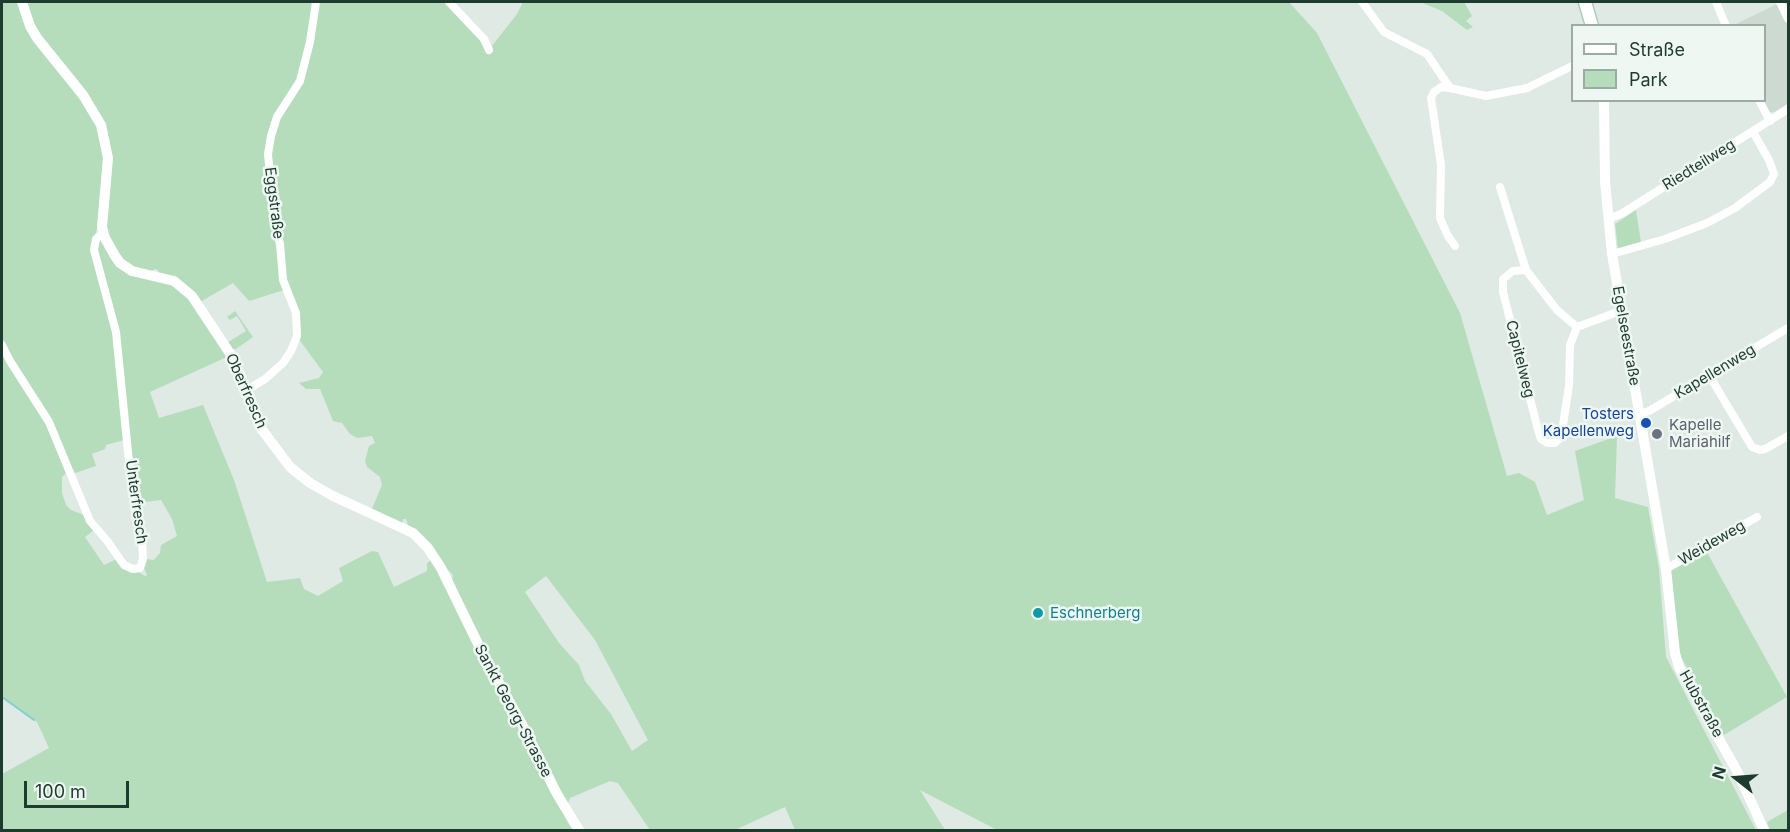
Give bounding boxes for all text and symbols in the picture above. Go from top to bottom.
legend [1571,24,1766,102]
text: Straße [1629,39,1685,60]
text: Park [1629,69,1668,90]
street label: Riedteilweg [1659,136,1739,194]
street label: Eggstraße [261,166,287,240]
street label: Egelseestraße [1608,285,1644,387]
street label: Capitelweg [1502,318,1538,400]
street label: Kapellenweg [1671,341,1759,403]
street label: Oberfresch [221,351,271,431]
place label: Tosters Kapellenweg [1543,405,1634,440]
marker: Tosters Kapellenweg [1639,416,1653,430]
place label: Kapelle Mariahilf [1669,416,1731,451]
marker: Kapelle Mariahilf [1650,427,1664,441]
street label: Unterfresch [121,459,151,545]
street label: Weideweg [1675,517,1749,569]
place label: Eschnerberg [1050,604,1140,622]
marker: Eschnerberg [1031,606,1045,620]
street label: Sankt Georg-Strasse [470,641,556,781]
street label: Hubstraße [1675,667,1727,741]
north arrow [1706,748,1766,808]
text: N [1707,764,1730,782]
scale bar [27,769,132,807]
text: 100 m [35,781,86,802]

